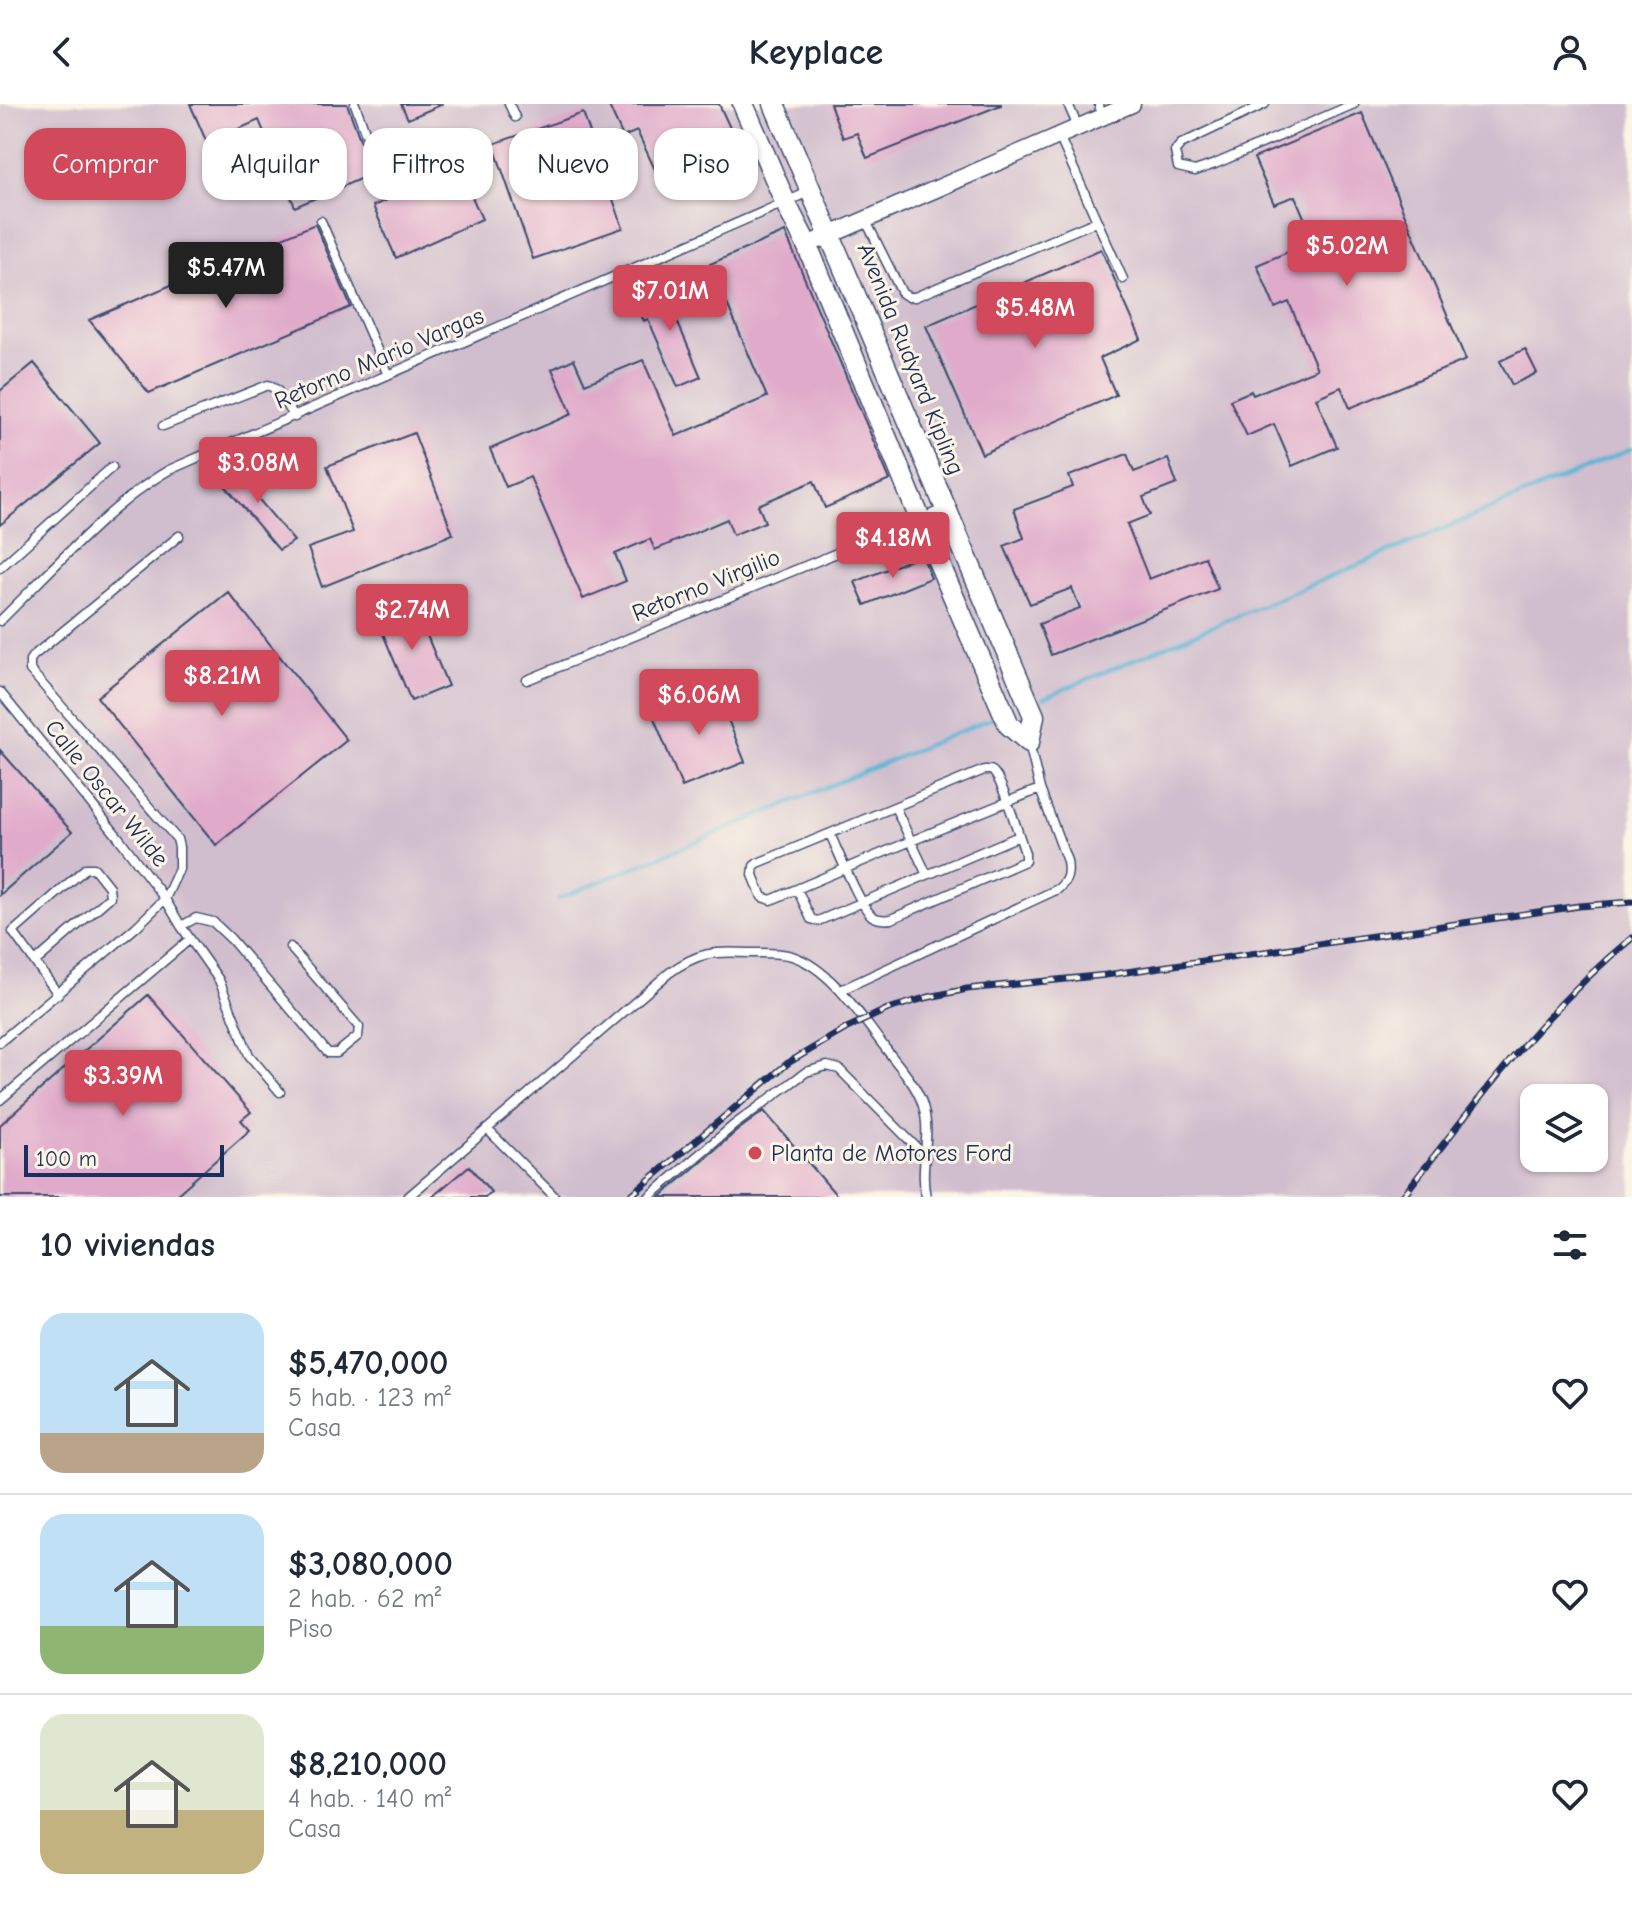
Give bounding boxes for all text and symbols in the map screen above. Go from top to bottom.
icon: back [40,30,84,74]
icon: person [1548,30,1592,74]
text: Keyplace [749,32,883,73]
chip: Comprar [24,128,186,200]
chip: Alquilar [202,128,347,200]
chip: Filtros [363,128,493,200]
chip: Nuevo [509,128,638,200]
chip: Piso [654,128,758,200]
pin: $5.02M [1282,220,1412,288]
text: $5.02M [1306,231,1388,261]
street label: Avenida Rudyard Kipling [852,239,970,479]
pin: $5.47M [161,242,291,310]
text: $5.47M [186,253,266,283]
pin: $7.01M [605,265,735,333]
text: $7.01M [631,276,709,306]
pin: $5.48M [970,282,1100,350]
text: $5.48M [995,293,1075,323]
street label: Retorno Mario Vargas [270,301,488,415]
pin: $3.08M [193,437,323,505]
text: $3.08M [217,448,299,478]
pin: $4.18M [828,512,958,580]
text: $4.18M [854,523,932,553]
street label: Retorno Virgilio [628,543,784,627]
pin: $2.74M [347,584,477,652]
text: $2.74M [374,595,450,625]
pin: $8.21M [157,650,287,718]
text: $8.21M [183,661,261,691]
pin: $6.06M [634,669,764,737]
text: $6.06M [657,680,741,710]
street label: Calle Oscar Wilde [39,714,175,872]
pin: $3.39M [58,1050,188,1118]
text: $3.39M [83,1061,163,1091]
map controls [1520,1084,1608,1172]
button: layers [1520,1084,1608,1172]
place label: Planta de Motores Ford [771,1139,1012,1167]
scale bar [24,1141,224,1177]
marker: Planta de Motores Ford [746,1144,764,1162]
text: 100 m [36,1146,97,1172]
icon: filters [1548,1223,1592,1267]
text: 10 viviendas [40,1225,215,1265]
text: $5,470,000 [288,1343,449,1383]
icon: home [104,1345,200,1441]
icon: heart [1548,1371,1592,1415]
text: 5 hab. · 123 m² [288,1383,451,1413]
text: Casa [288,1413,342,1443]
text: $3,080,000 [288,1544,453,1584]
icon: home [104,1546,200,1642]
icon: heart [1548,1572,1592,1616]
text: 2 hab. · 62 m² [288,1584,441,1614]
text: Piso [288,1614,333,1644]
text: $8,210,000 [288,1744,447,1784]
icon: home [104,1746,200,1842]
icon: heart [1548,1772,1592,1816]
text: 4 hab. · 140 m² [288,1784,451,1814]
text: Casa [288,1814,342,1844]

